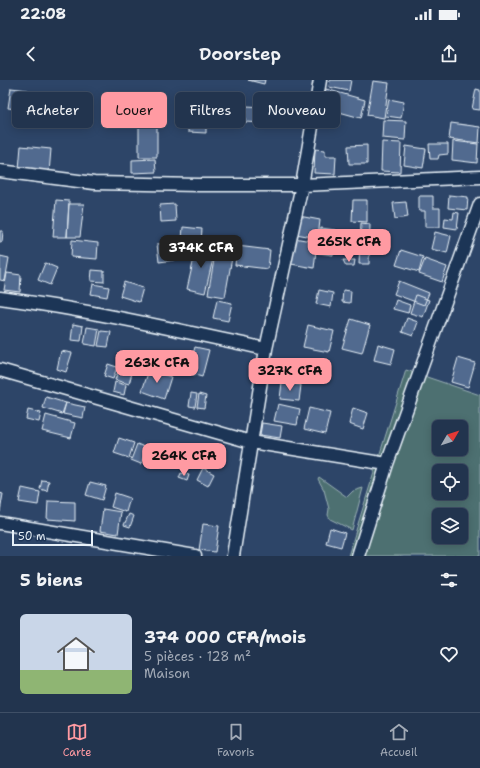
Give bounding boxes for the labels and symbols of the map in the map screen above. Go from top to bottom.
pin: 265K CFA [308,229,390,263]
pin: 374K CFA [160,235,242,269]
pin: 263K CFA [116,350,198,384]
pin: 327K CFA [249,358,331,392]
north arrow [432,420,468,456]
pin: 264K CFA [143,443,225,477]
scale bar [12,528,93,547]

